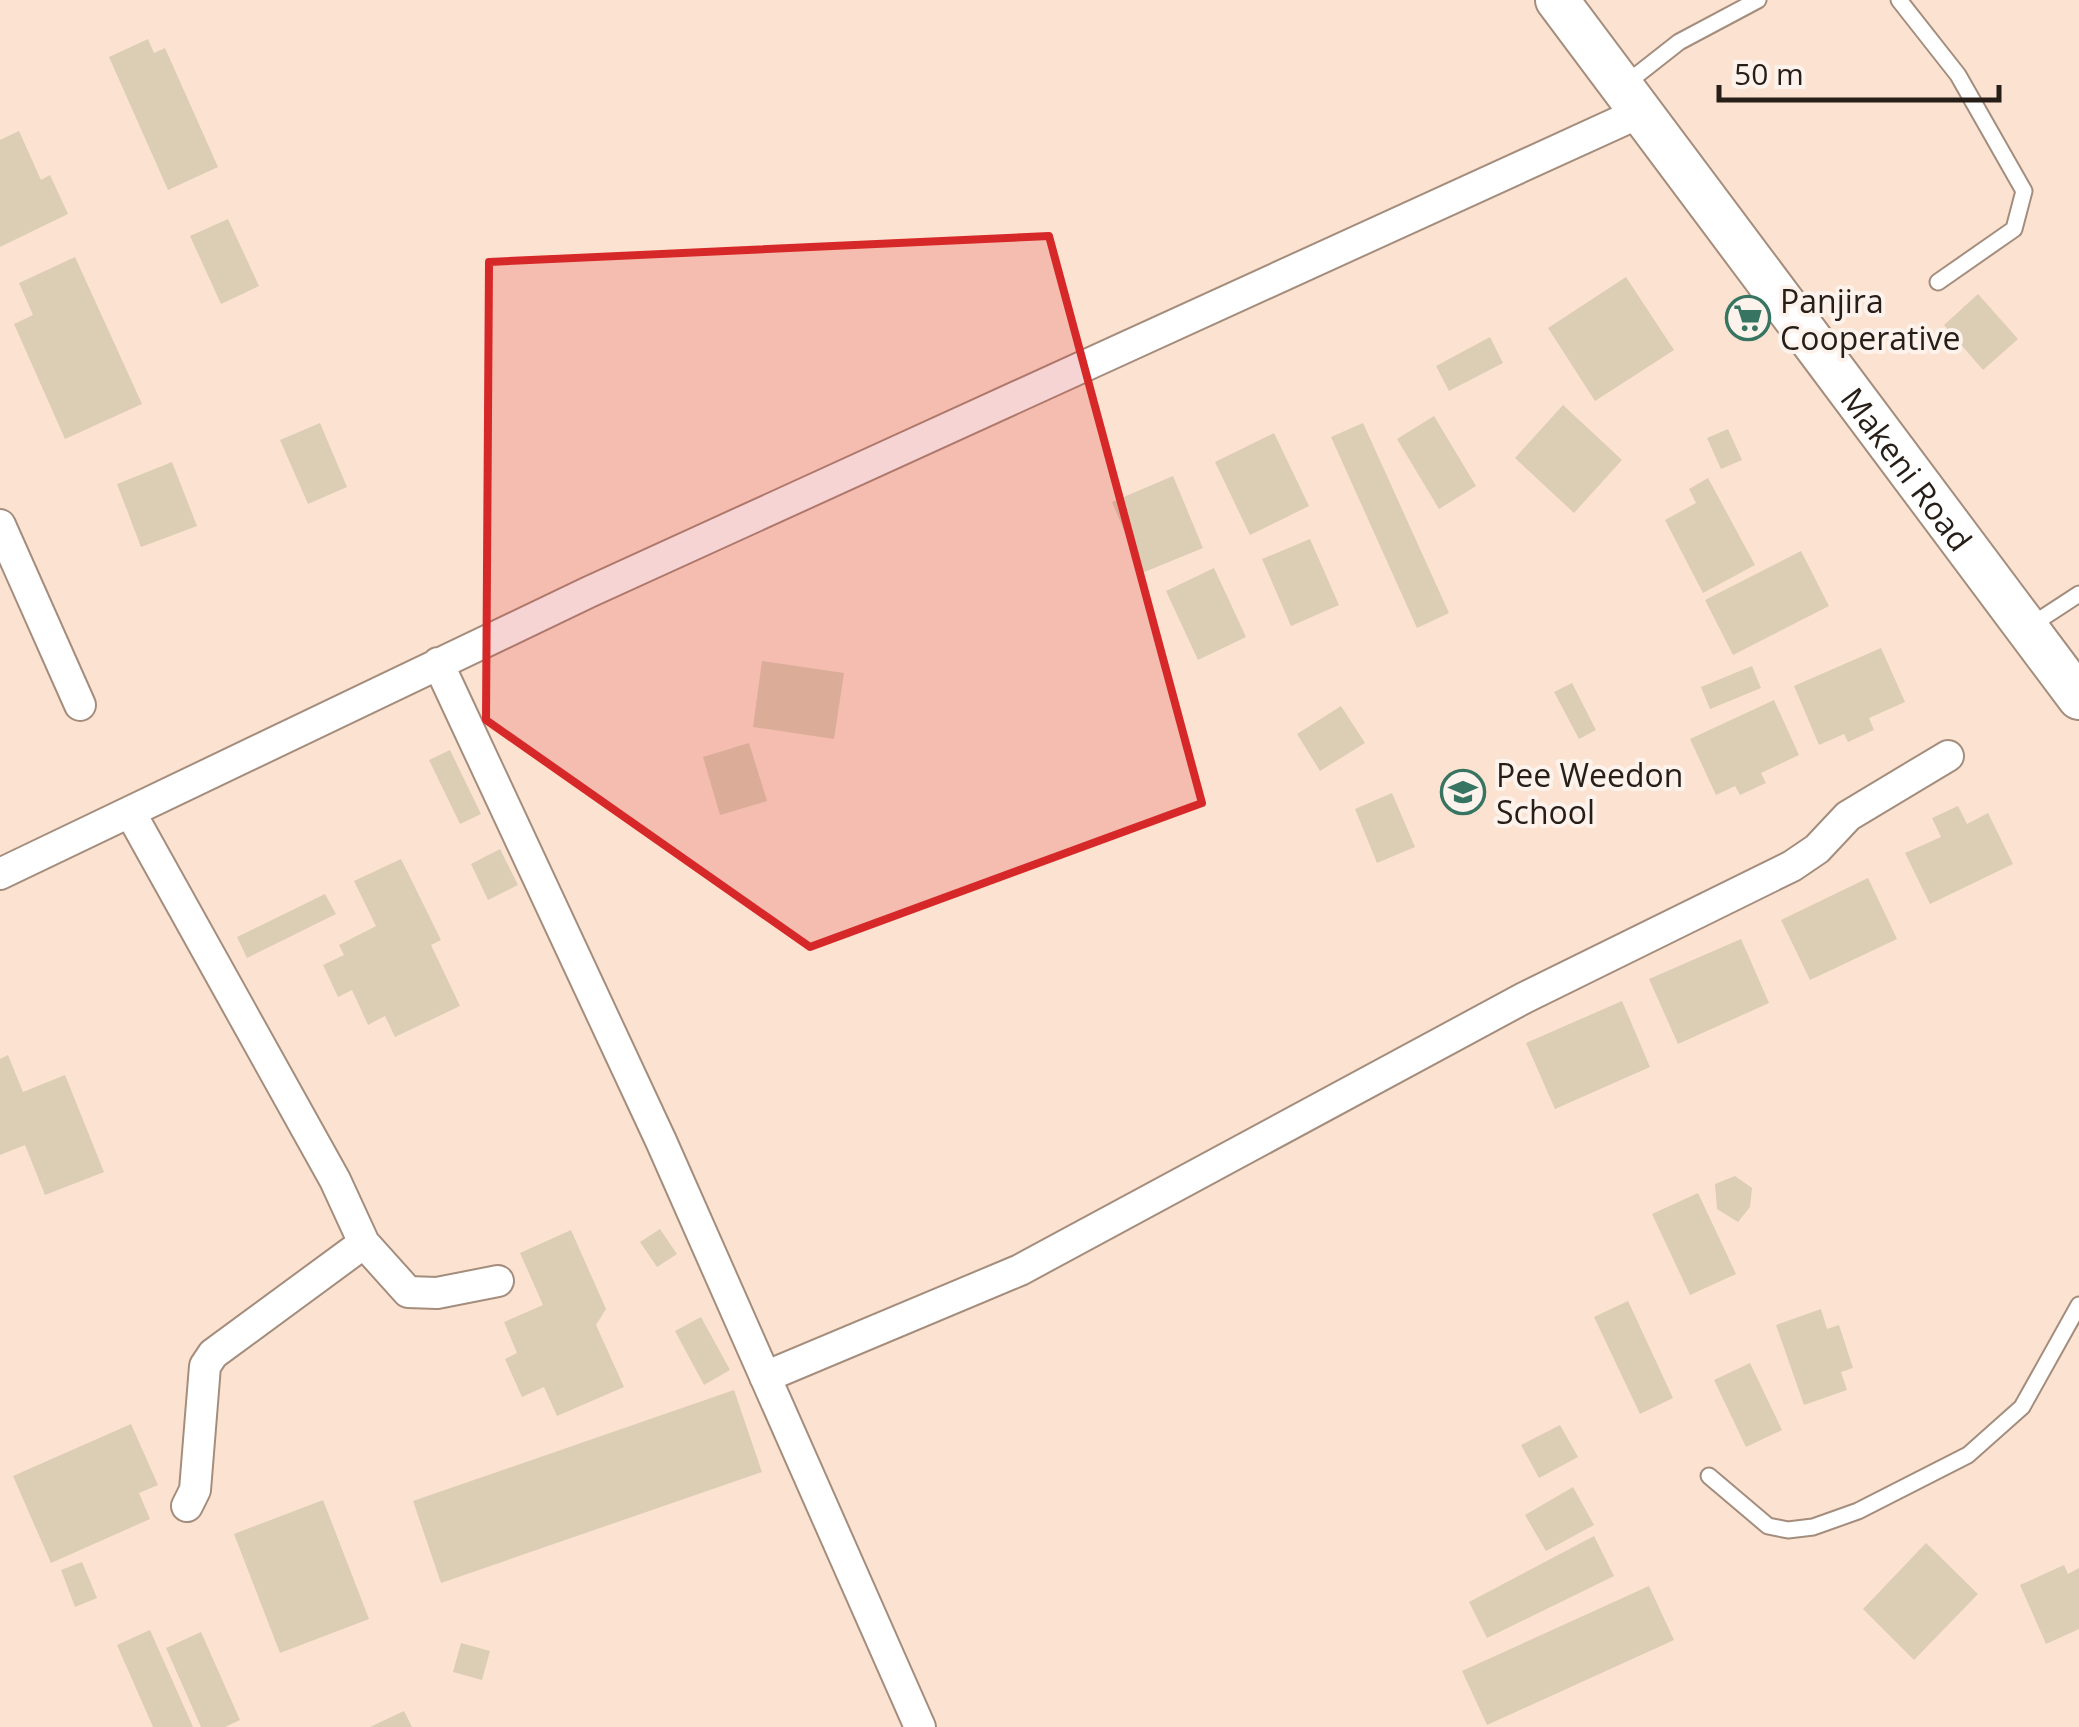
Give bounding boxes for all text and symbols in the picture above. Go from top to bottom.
scale bar [1719,40,1999,102]
text: 50 m [1734,53,1804,94]
place label: Panjira Cooperative [1780,279,1961,359]
supermarket icon: Panjira Cooperative [1725,295,1771,341]
street label: Makeni Road [1832,378,1983,559]
place label: Pee Weedon School [1496,753,1683,833]
school or university icon: Pee Weedon School [1440,769,1486,815]

